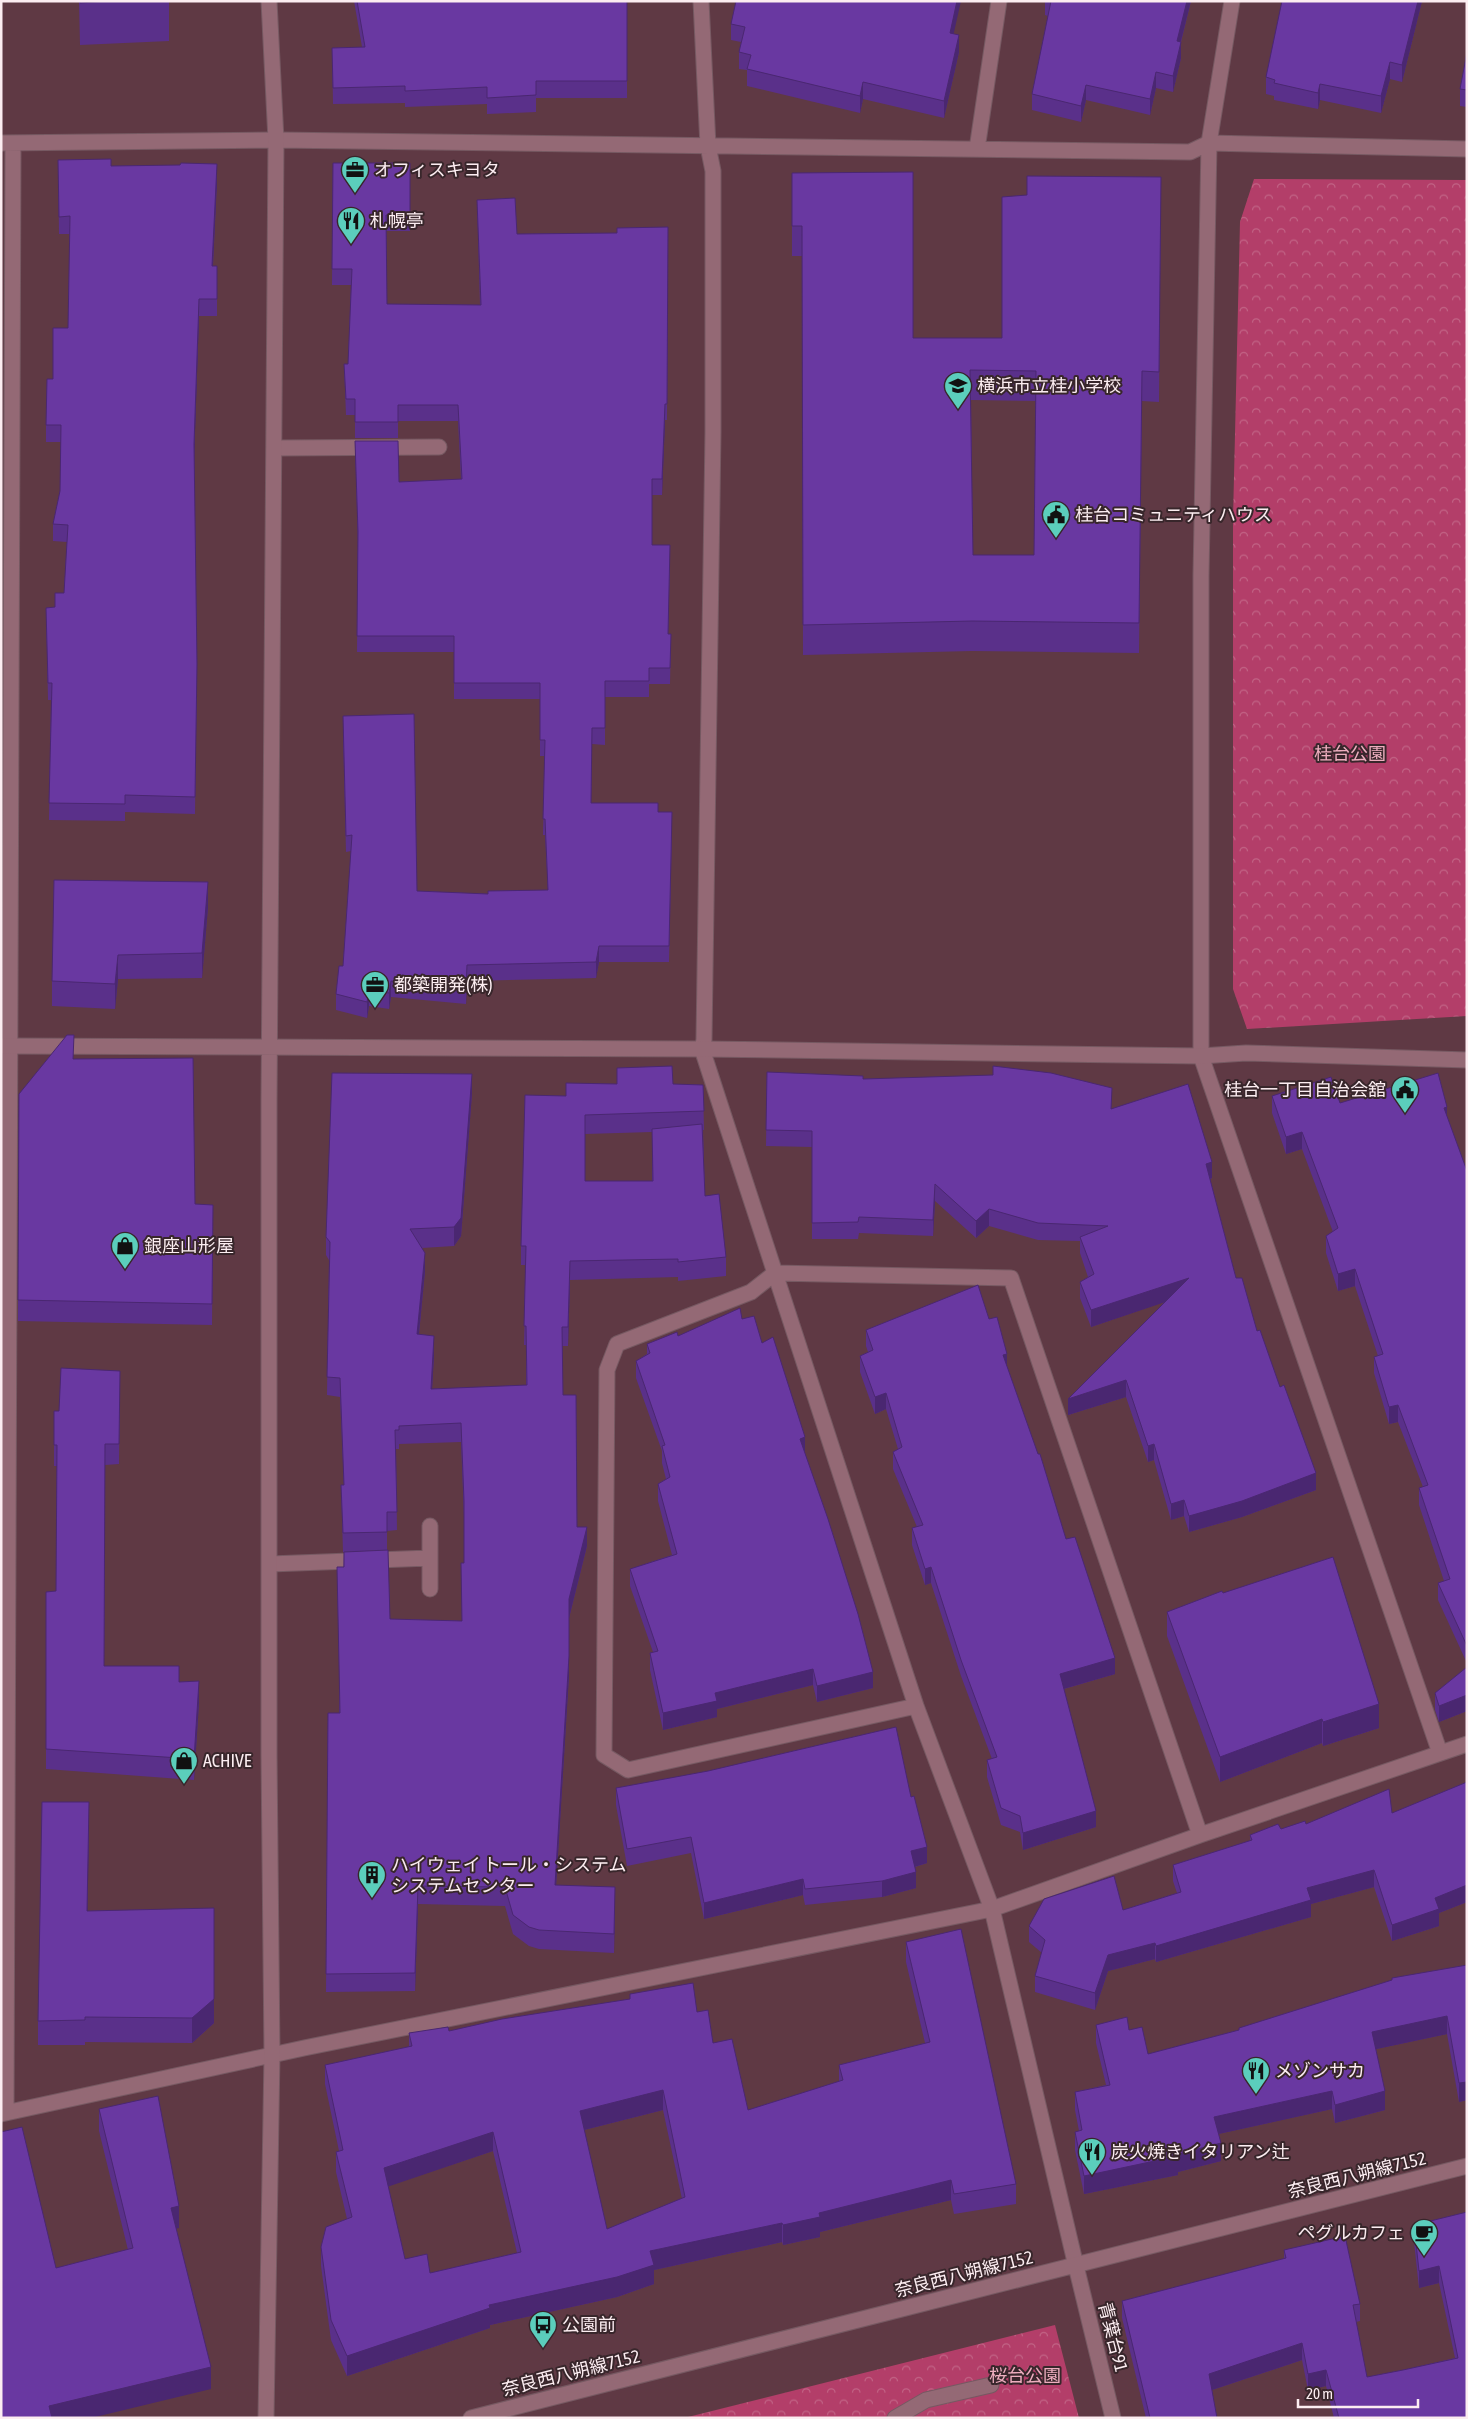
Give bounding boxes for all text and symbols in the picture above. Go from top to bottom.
office icon: オフィスキヨタ [340,155,370,194]
place label: オフィスキヨタ [374,159,500,180]
restaurant icon: 札幌亭 [336,206,366,245]
place label: 札幌亭 [370,210,424,231]
school or university icon: 横浜市立桂小学校 [943,371,973,410]
place label: 横浜市立桂小学校 [977,375,1121,396]
public building icon: 桂台コミュニティハウス [1041,500,1071,539]
place label: 桂台コミュニティハウス [1075,504,1272,525]
park label: 桂台公園 [1314,743,1386,764]
office icon: 都築開発(株) [360,970,390,1009]
place label: 都築開発(株) [394,974,493,995]
public building icon: 桂台一丁目自治会舘 [1390,1075,1420,1114]
place label: 桂台一丁目自治会舘 [1224,1079,1386,1100]
shop icon: 銀座山形屋 [110,1231,140,1270]
place label: 銀座山形屋 [144,1235,234,1256]
shop icon: ACHIVE [169,1746,199,1785]
place label: ACHIVE [203,1750,252,1771]
place label: ハイウェイ トール・システム システムセンター [391,1854,627,1896]
building icon: ハイウェイ トール・システム システムセンター [357,1860,387,1899]
restaurant icon: メゾンサカ [1241,2056,1271,2095]
place label: メゾンサカ [1275,2060,1365,2081]
restaurant icon: 炭火焼きイタリアン辻 [1077,2137,1107,2176]
place label: 炭火焼きイタリアン辻 [1111,2141,1290,2162]
street label: 奈良西八朔線7152 [1286,2147,1428,2202]
cafe icon: ペグルカフェ [1409,2218,1439,2257]
place label: ペグルカフェ [1298,2222,1405,2243]
street label: 奈良西八朔線7152 [893,2246,1035,2301]
street label: 青葉台91 [1095,2300,1132,2374]
bus stop icon: 公園前 [528,2310,558,2349]
place label: 公園前 [562,2314,616,2335]
street label: 奈良西八朔線7152 [500,2345,642,2400]
park label: 桜台公園 [989,2365,1061,2386]
scale bar [1298,2376,1418,2408]
text: 20 m [1306,2385,1333,2402]

